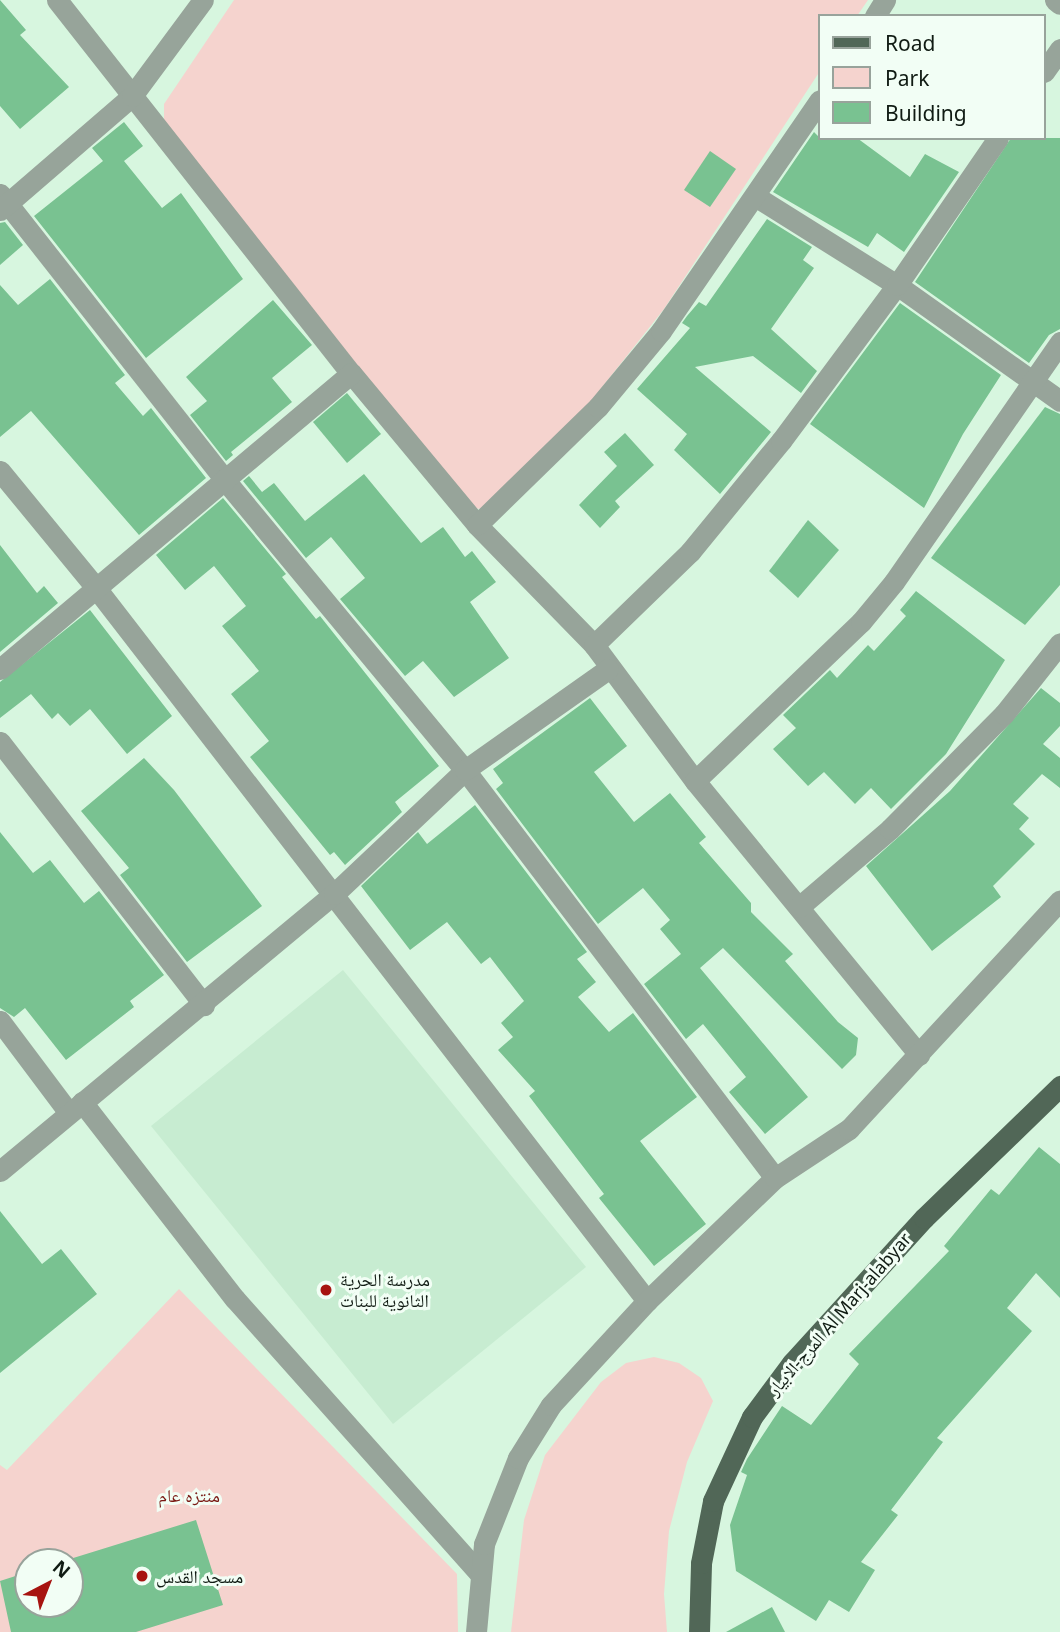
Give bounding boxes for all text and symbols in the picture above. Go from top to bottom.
legend [818,14,1046,140]
text: Road [885,29,935,57]
text: Park [885,64,929,92]
text: Building [885,99,967,127]
street label: المرج-الابيار Al Marj-alabyar [762,1228,916,1400]
place label: مدرسة الحرية الثانوية للبنات [340,1269,430,1312]
marker: مدرسة الحرية الثانوية للبنات [318,1282,334,1298]
park label: منتزه عام [158,1484,220,1506]
north arrow [14,1548,84,1618]
text: N [47,1554,76,1584]
place label: مسجد القدس [156,1565,243,1587]
marker: مسجد القدس [134,1568,150,1584]

